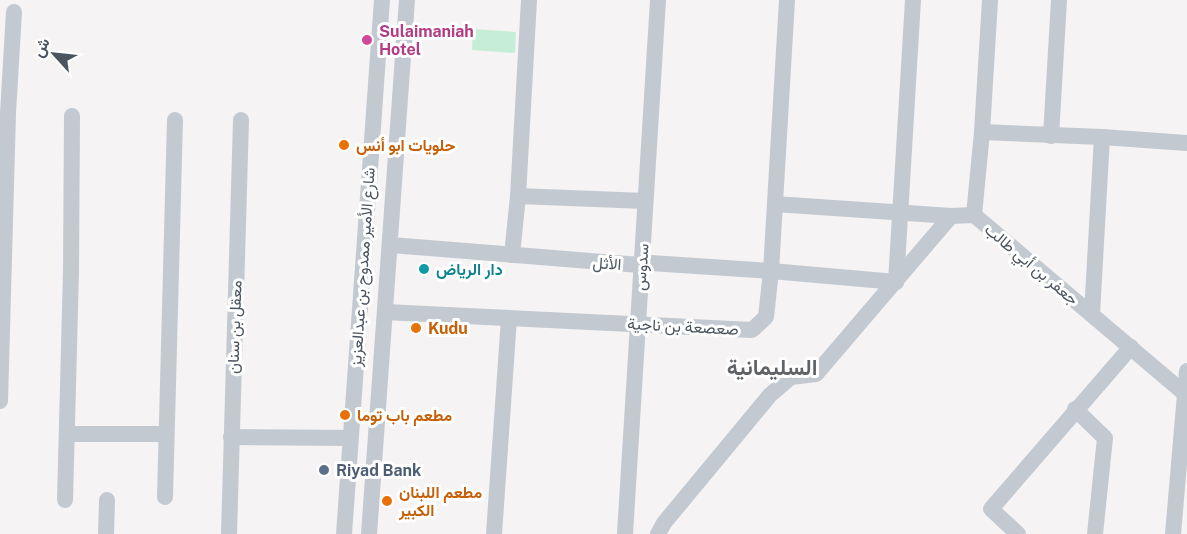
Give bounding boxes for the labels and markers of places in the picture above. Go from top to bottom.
place label: Sulaimaniah Hotel [379,22,474,59]
marker: Sulaimaniah Hotel [360,33,374,47]
place label: حلويات ابو أنس [356,136,455,156]
marker: حلويات ابو أنس [337,138,351,152]
place label: دار الرياض [436,260,503,280]
marker: دار الرياض [417,262,431,276]
place label: Kudu [428,319,468,338]
marker: Kudu [409,321,423,335]
place label: مطعم باب توما [357,406,452,426]
marker: مطعم باب توما [338,408,352,422]
place label: Riyad Bank [336,461,421,480]
marker: Riyad Bank [317,463,331,477]
place label: مطعم اللبنان الكبير [398,483,482,521]
marker: مطعم اللبنان الكبير [380,494,394,508]

